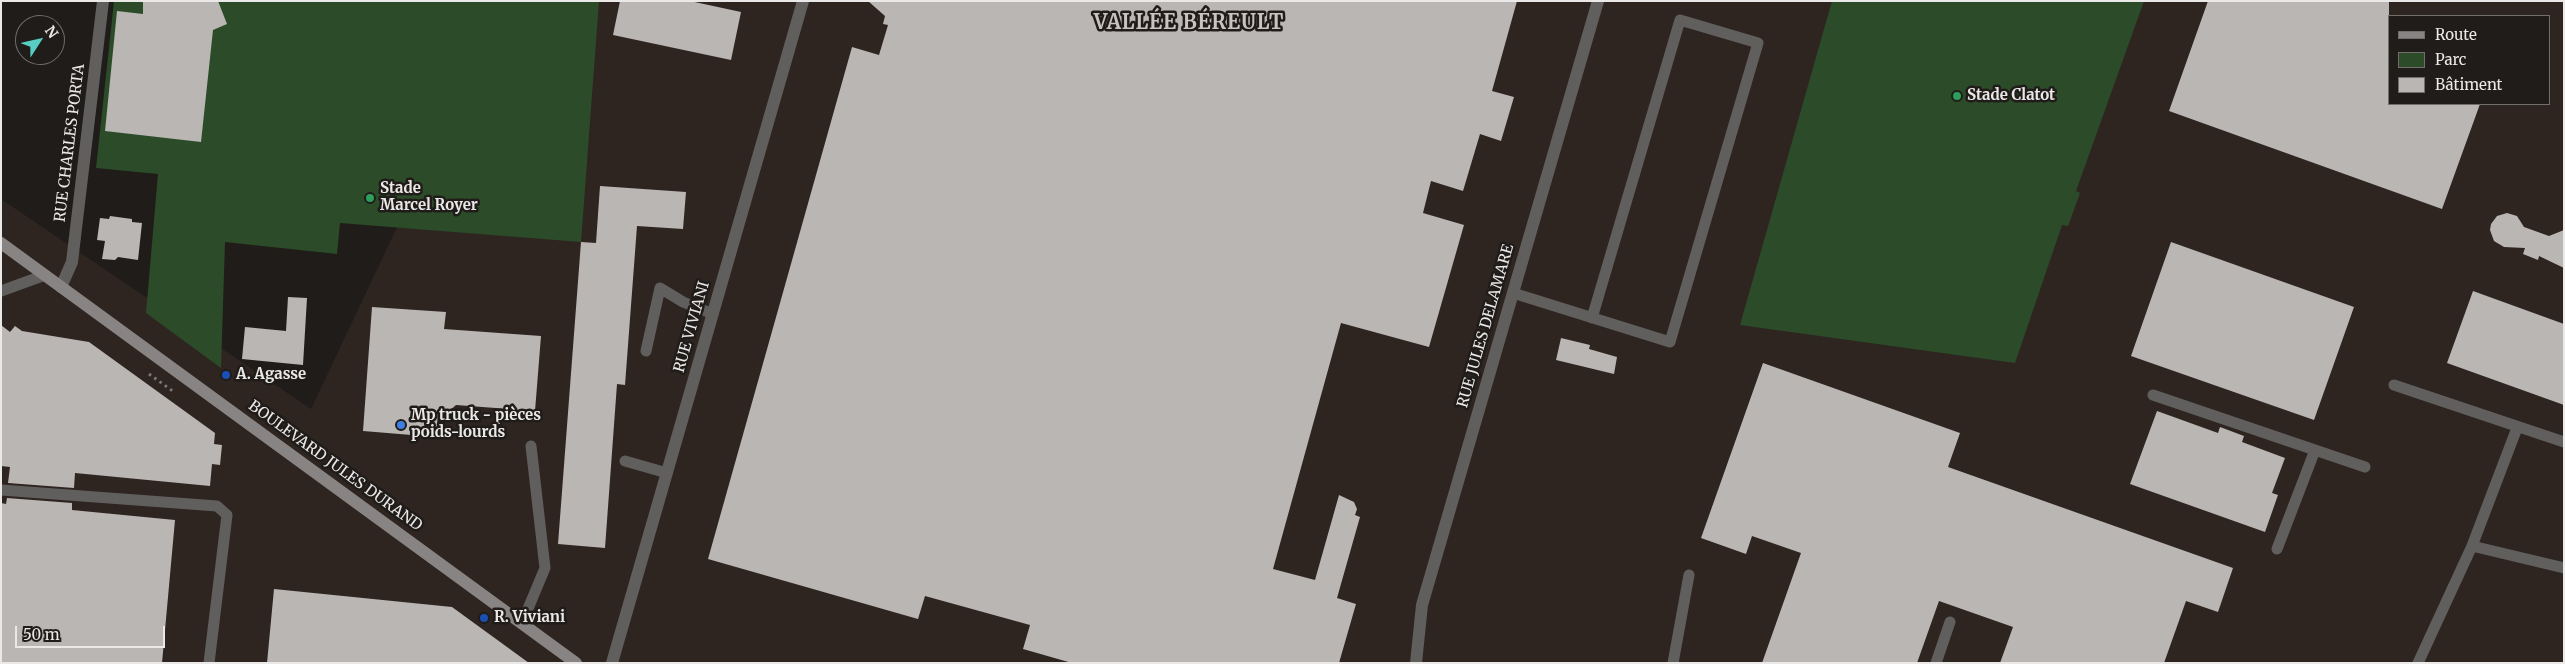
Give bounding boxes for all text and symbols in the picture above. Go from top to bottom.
district label: VALLÉE BÉREULT [1092,11,1286,35]
north arrow [15,15,65,65]
legend [2388,15,2550,105]
text: N [41,22,62,42]
text: Route [2435,25,2477,44]
text: Parc [2435,50,2466,69]
street label: RUE CHARLES PORTA [51,63,89,223]
text: Bâtiment [2435,75,2502,94]
place label: Stade Clatot [1967,87,2055,105]
marker: Stade Clatot [1951,90,1963,102]
place label: Stade Marcel Royer [380,180,478,215]
marker: Stade Marcel Royer [364,192,376,204]
street label: RUE JULES DELAMARE [1454,242,1518,410]
street label: RUE VIVIANI [670,279,714,375]
place label: A. Agasse [236,366,306,384]
marker: A. Agasse [220,369,232,381]
street label: BOULEVARD JULES DURAND [245,397,425,535]
place label: Mp truck - pièces poids-lourds [411,407,541,442]
marker: Mp truck - pièces poids-lourds [395,419,407,431]
place label: R. Viviani [494,609,565,627]
marker: R. Viviani [478,612,490,624]
scale bar [18,616,168,648]
text: 50 m [23,625,60,644]

